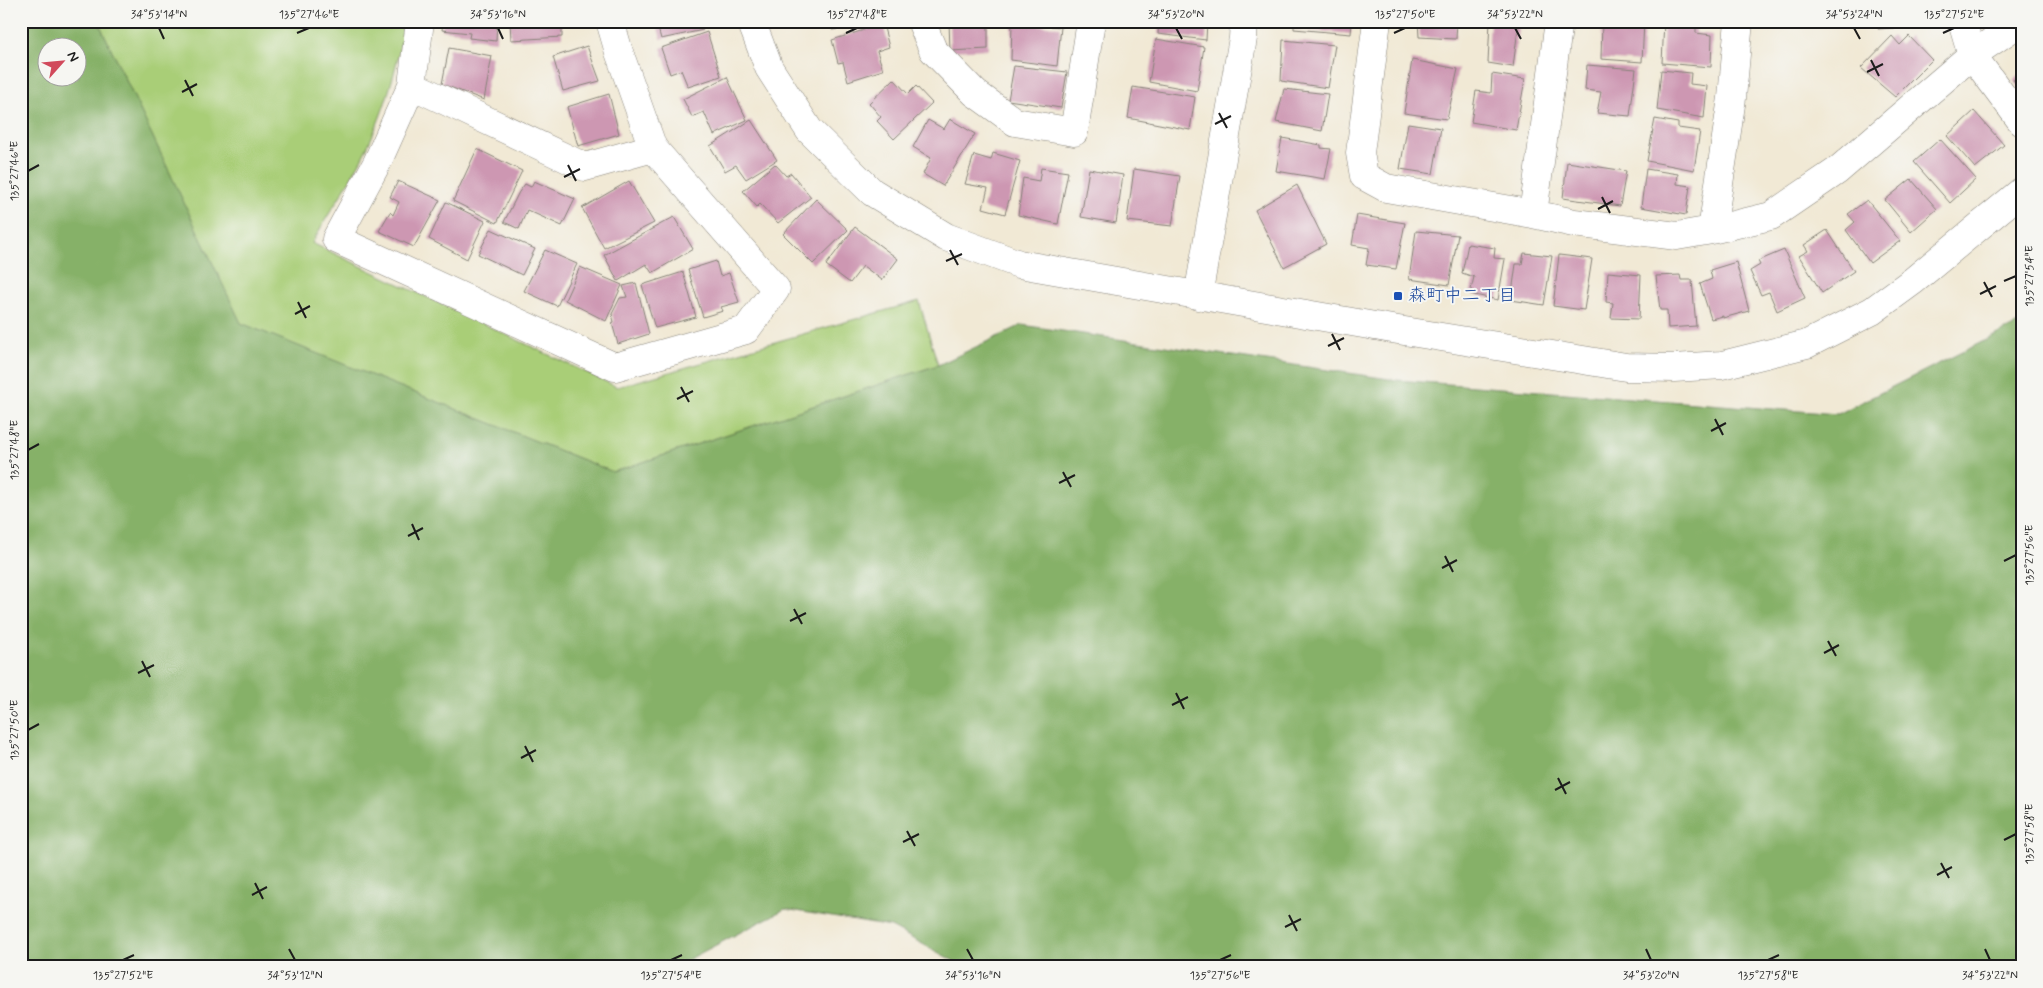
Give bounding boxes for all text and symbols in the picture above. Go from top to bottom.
text: 34°53'14"N [131,7,187,23]
text: 135°27'46"E [279,7,339,23]
text: 34°53'16"N [470,7,526,23]
text: 135°27'48"E [827,7,887,23]
text: 34°53'20"N [1148,7,1204,23]
text: 135°27'50"E [1374,7,1436,23]
text: 34°53'22"N [1487,7,1543,23]
text: 34°53'24"N [1825,7,1883,23]
text: 135°27'52"E [1924,7,1984,23]
north arrow [38,38,88,88]
text: N [63,48,83,65]
text: 135°27'46"E [7,141,23,201]
text: 135°27'54"E [2022,245,2038,307]
place label: 森町中二丁目 [1408,284,1516,308]
marker: 森町中二丁目 [1392,290,1404,302]
text: 135°27'48"E [7,420,23,480]
text: 135°27'56"E [2022,525,2038,585]
text: 135°27'50"E [7,699,23,761]
text: 135°27'58"E [2022,804,2038,864]
text: 135°27'52"E [93,968,153,984]
text: 34°53'12"N [267,968,323,984]
text: 135°27'54"E [640,968,702,984]
text: 34°53'16"N [945,968,1001,984]
text: 135°27'56"E [1190,968,1250,984]
text: 34°53'20"N [1623,968,1679,984]
text: 135°27'58"E [1738,968,1798,984]
text: 34°53'22"N [1962,968,2018,984]

